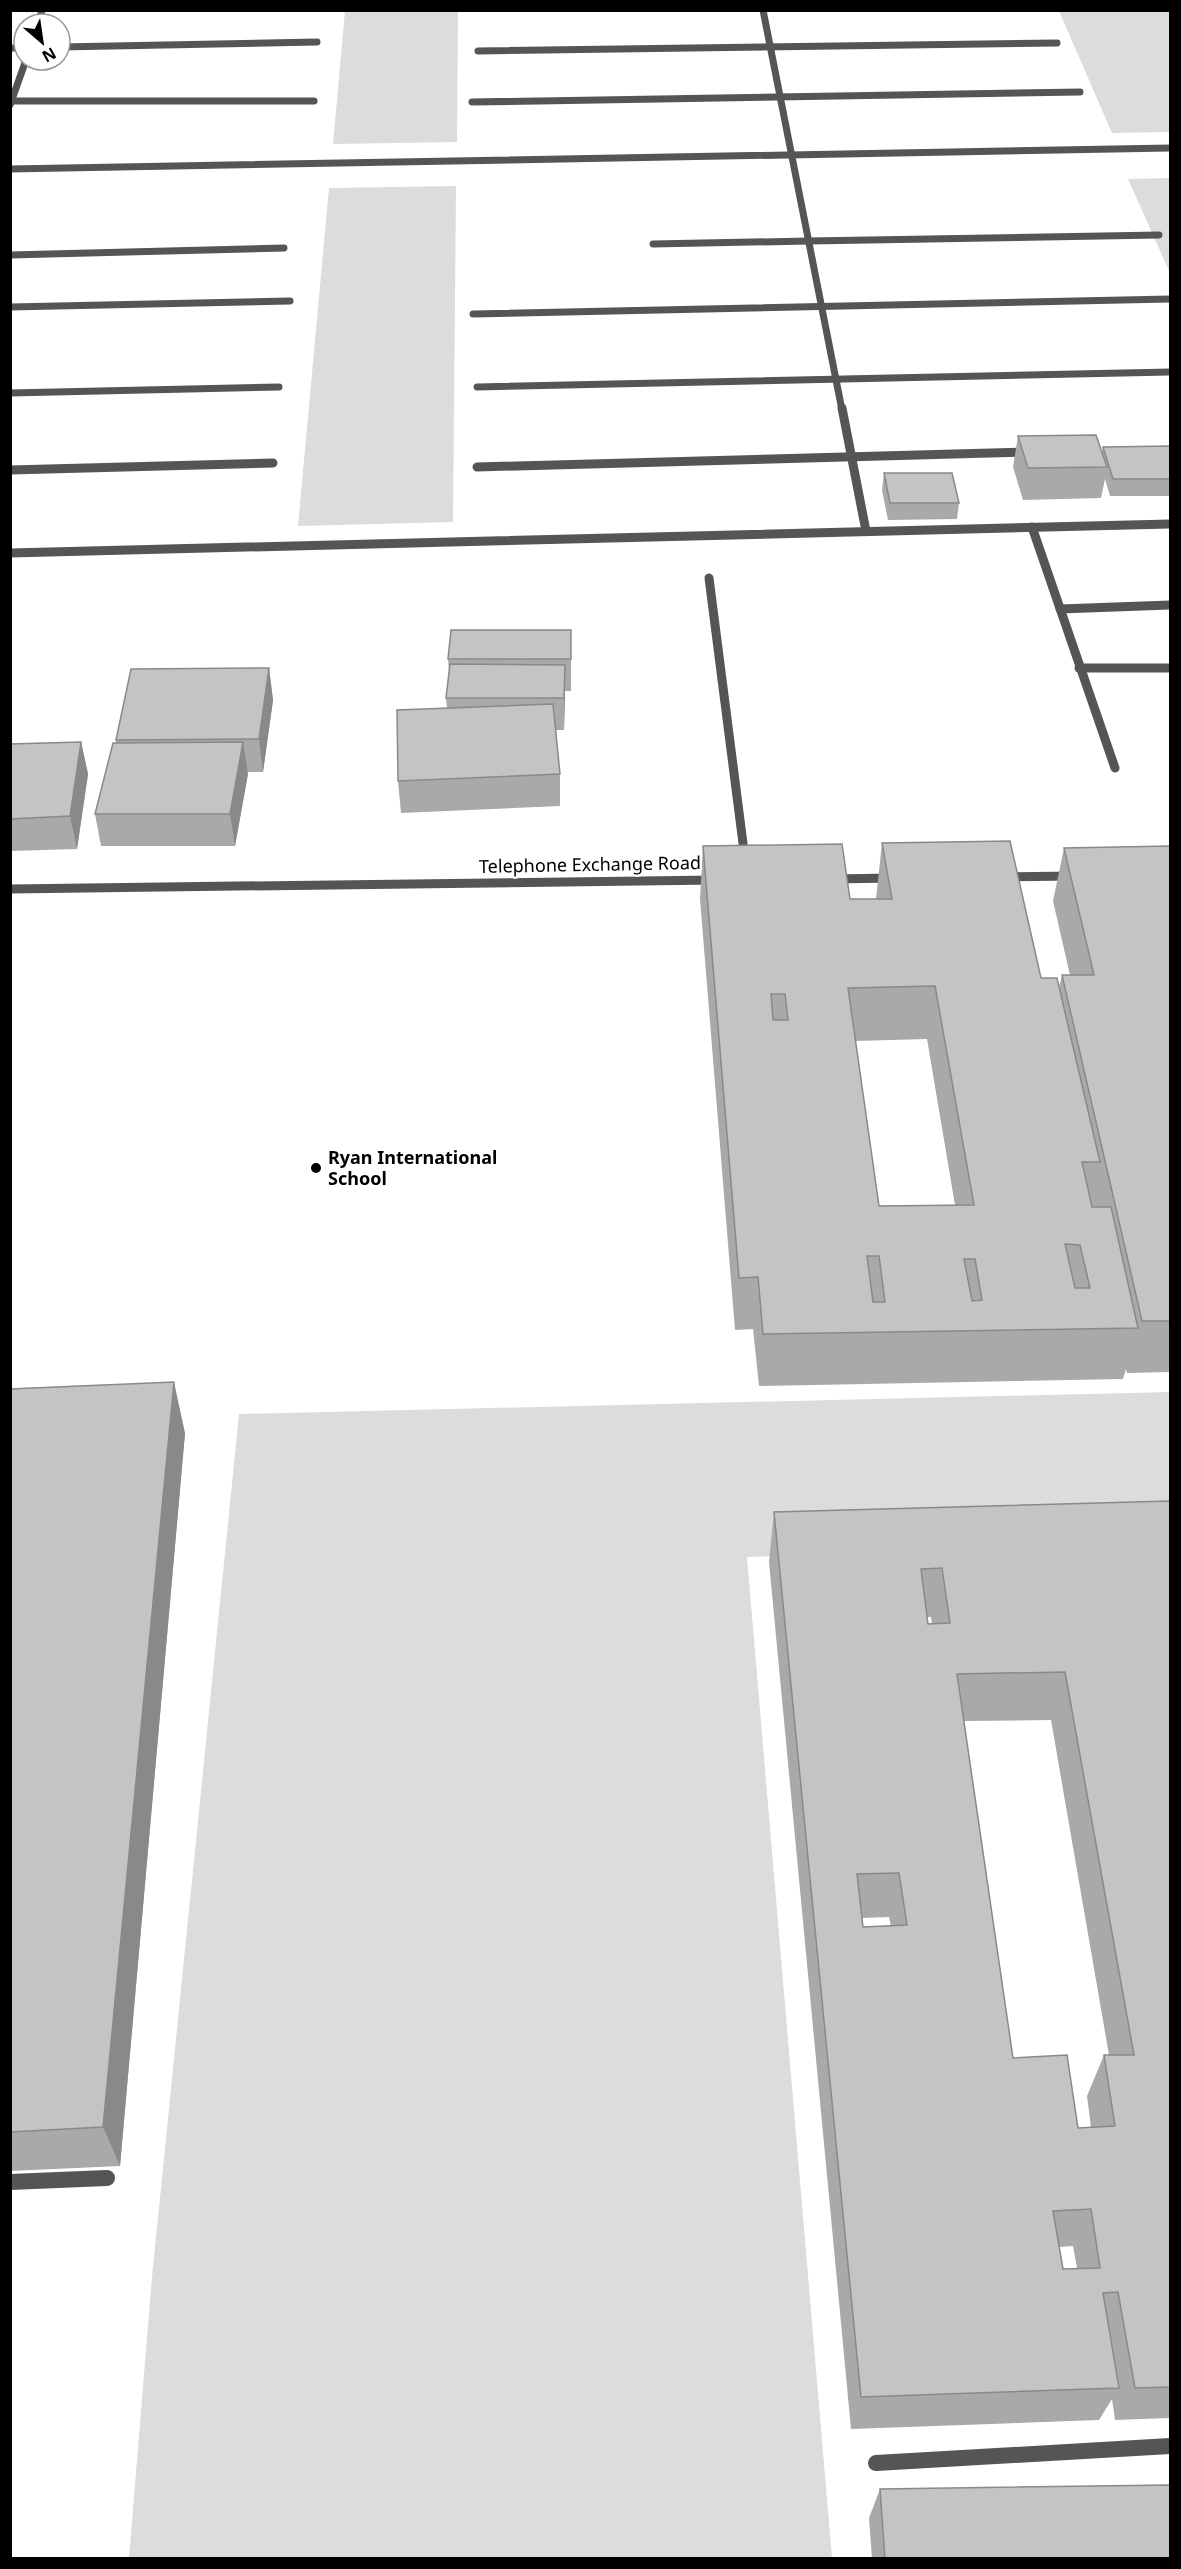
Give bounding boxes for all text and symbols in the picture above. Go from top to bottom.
north arrow [12,12,72,72]
text: N [38,42,60,68]
street label: Telephone Exchange Road [479,850,701,878]
place label: Ryan International School [328,1145,497,1190]
marker: Ryan International School [309,1161,323,1175]

